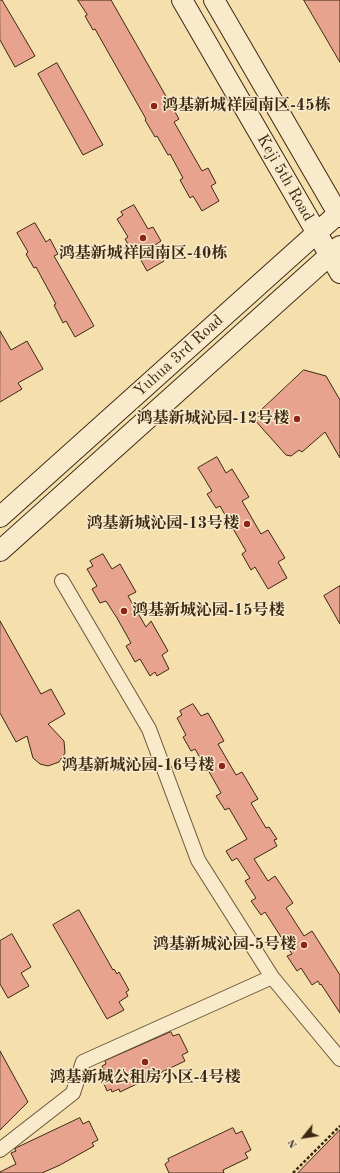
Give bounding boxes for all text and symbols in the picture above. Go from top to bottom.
place label: 鸿基新城祥园南区-45栋 [162,96,330,116]
marker: 鸿基新城祥园南区-45栋 [149,101,159,111]
street label: Keji 5th Road [252,131,318,225]
marker: 鸿基新城祥园南区-40栋 [138,233,148,243]
place label: 鸿基新城祥园南区-40栋 [59,244,227,264]
street label: Yuhua 3rd Road [130,311,228,401]
place label: 鸿基新城沁园-12号楼 [137,409,289,429]
marker: 鸿基新城沁园-12号楼 [292,414,302,424]
place label: 鸿基新城沁园-13号楼 [87,514,239,534]
marker: 鸿基新城沁园-13号楼 [242,519,252,529]
place label: 鸿基新城沁园-15号楼 [132,601,284,621]
marker: 鸿基新城沁园-15号楼 [119,606,129,616]
place label: 鸿基新城沁园-16号楼 [62,756,214,776]
marker: 鸿基新城沁园-16号楼 [217,761,227,771]
place label: 鸿基新城沁园-5号楼 [153,935,296,955]
marker: 鸿基新城沁园-5号楼 [299,940,309,950]
marker: 鸿基新城公租房小区-4号楼 [140,1057,150,1067]
place label: 鸿基新城公租房小区-4号楼 [49,1068,241,1088]
north arrow [284,1117,324,1157]
text: N [286,1137,300,1150]

